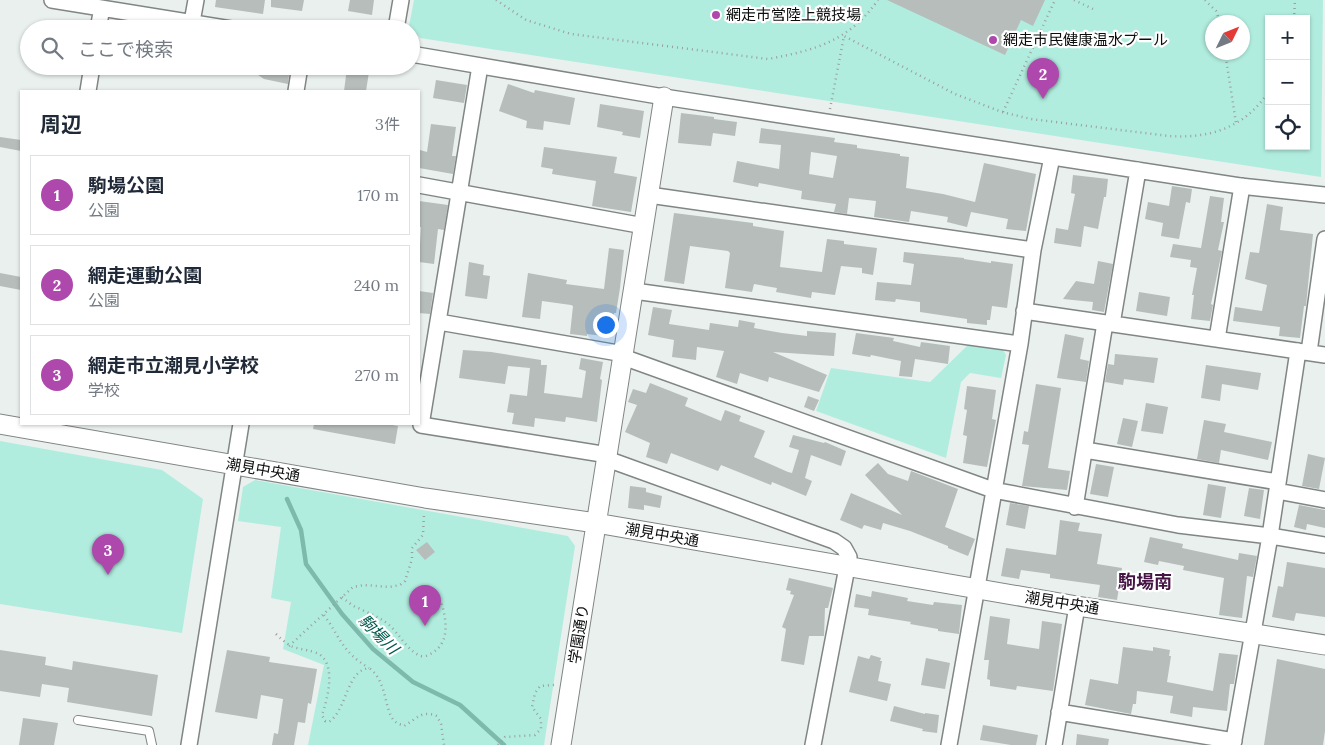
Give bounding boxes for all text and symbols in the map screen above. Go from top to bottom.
place label: 網走市営陸上競技場 [726,5,861,24]
marker: 網走市営陸上競技場 [710,9,722,21]
north arrow [1205,15,1250,60]
map controls [1265,15,1310,150]
button: + [1265,15,1310,60]
search box [20,20,420,75]
place label: 網走市民健康温水プール [1003,30,1168,49]
icon: search [38,34,66,62]
marker: 網走市民健康温水プール [987,34,999,46]
text: ここで検索 [78,37,173,61]
pin: 2 [1027,58,1059,99]
button: − [1265,60,1310,105]
button: locate [1265,105,1310,150]
text: 周辺 [40,111,82,138]
text: 3件 [375,114,400,134]
text: 駒場公園 [88,173,164,197]
text: 1 [54,185,60,205]
text: 170 m [357,185,399,205]
text: 公園 [88,200,120,220]
text: 網走運動公園 [88,263,202,287]
text: 2 [53,275,61,295]
text: 240 m [354,275,399,295]
text: 公園 [88,290,120,310]
your location [593,312,619,338]
text: 網走市立潮見小学校 [88,353,259,377]
text: 3 [53,365,61,385]
text: 270 m [355,365,399,385]
text: 学校 [88,380,120,400]
street label: 潮見中央通 [224,454,302,485]
street label: 潮見中央通 [623,519,701,550]
pin: 3 [92,534,124,575]
district label: 駒場南 [1118,570,1172,593]
pin: 1 [409,585,441,626]
street label: 潮見中央通 [1024,587,1101,618]
street label: 学園通り [564,603,593,665]
water label: 駒場川 [355,610,404,659]

